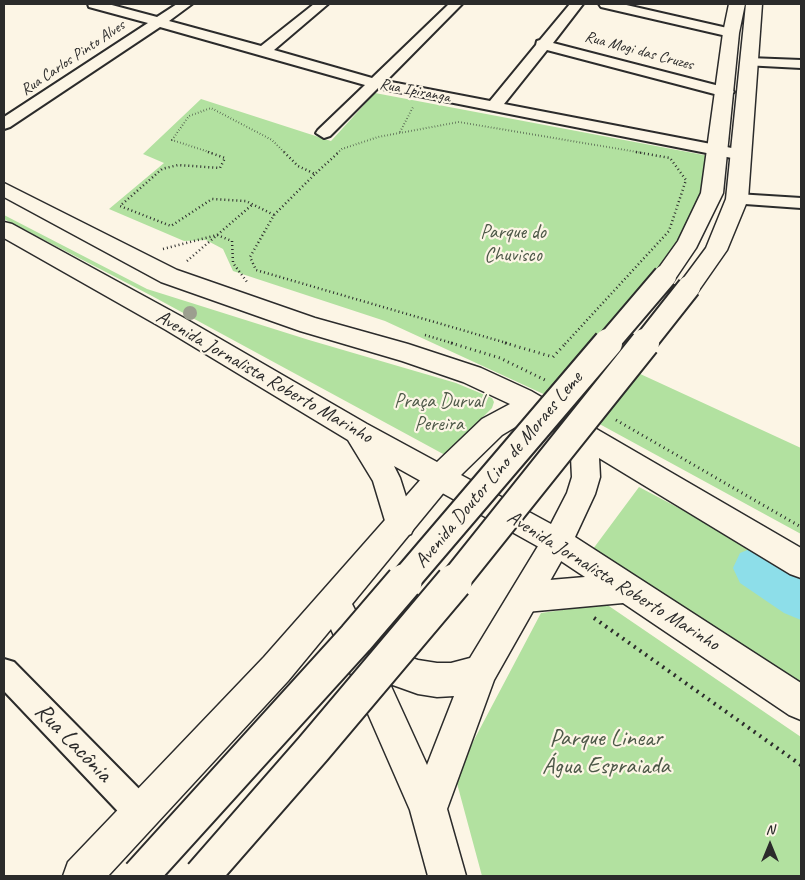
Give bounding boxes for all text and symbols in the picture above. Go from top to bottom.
street label: Rua Carlos Pinto Alves [17,16,129,100]
street label: Rua Mogi das Cruzes [583,27,695,75]
street label: Rua Ipiranga [378,75,452,107]
park label: Parque do Chuvisco [480,221,546,268]
street label: Avenida Jornalista Roberto Marinho [152,305,376,449]
street label: Avenida Doutor Lino de Moraes Leme [410,367,588,573]
park label: Praça Durval Pereira [394,390,484,437]
street label: Avenida Jornalista Roberto Marinho [502,506,724,656]
street label: Rua Lacônia [28,697,118,789]
park label: Parque Linear Água Espraiada [542,725,670,781]
north arrow [745,820,795,870]
text: N [766,821,774,838]

